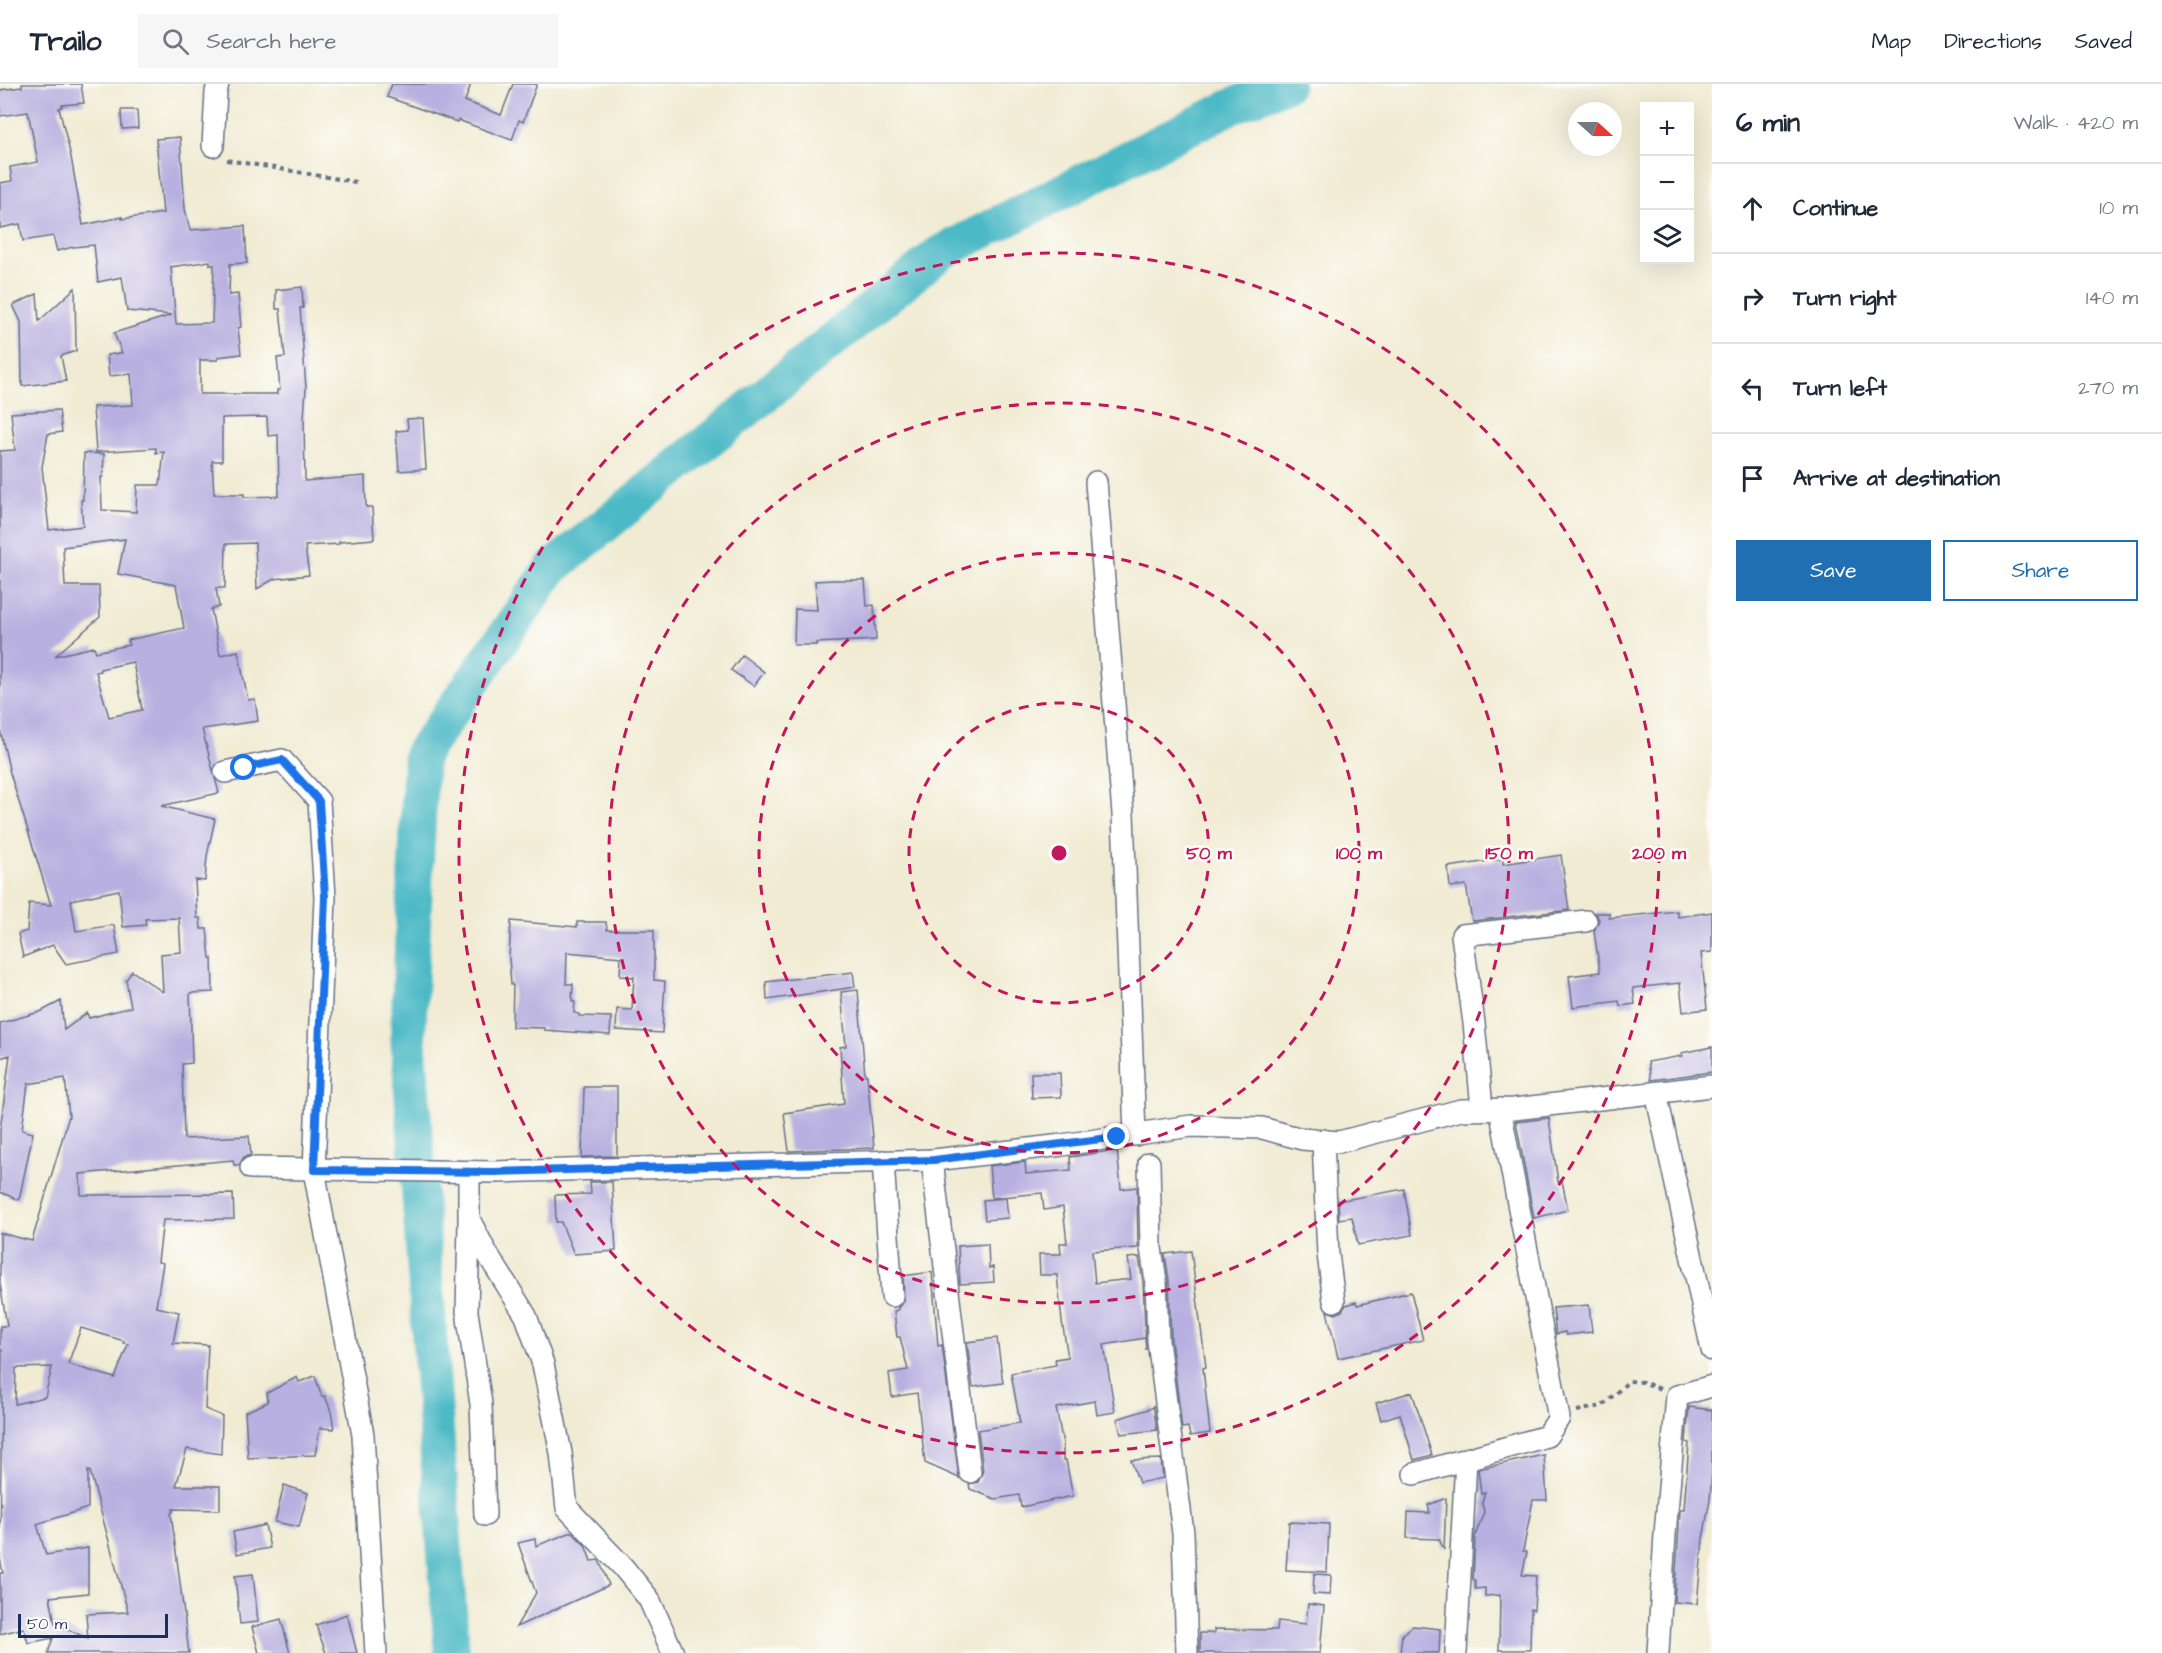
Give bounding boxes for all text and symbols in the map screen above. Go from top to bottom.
search box [138,14,558,68]
text: Trailo [30,22,102,61]
icon: search [159,25,192,58]
text: Search here [207,26,336,57]
text: Map [1871,27,1911,56]
text: Directions [1944,27,2042,56]
text: Saved [2075,27,2132,56]
north arrow [1568,102,1622,156]
map controls [1640,102,1694,264]
button: + [1640,102,1694,156]
text: 6 min [1736,105,1800,141]
text: Walk · 420 m [2014,109,2138,137]
button: − [1640,156,1694,210]
icon: ahead [1736,192,1769,225]
text: Continue [1793,193,1878,224]
text: 10 m [2099,194,2138,222]
button: layers [1640,210,1694,264]
icon: right [1736,282,1769,315]
text: Turn right [1793,283,1896,314]
text: 140 m [2086,284,2138,312]
icon: left [1736,372,1769,405]
text: Turn left [1793,373,1887,404]
text: 270 m [2078,374,2138,402]
icon: arrive [1736,462,1769,495]
text: Arrive at destination [1793,463,2000,494]
button: Save [1736,540,1931,601]
button: Share [1943,540,2138,601]
route start [230,754,256,780]
text: 50 m [1186,841,1233,866]
text: 100 m [1336,841,1383,866]
text: 150 m [1485,841,1534,866]
text: 200 m [1631,841,1687,866]
centre of rings [1049,843,1069,863]
route end [1103,1123,1129,1149]
scale bar [18,1611,168,1638]
text: 50 m [27,1613,67,1635]

